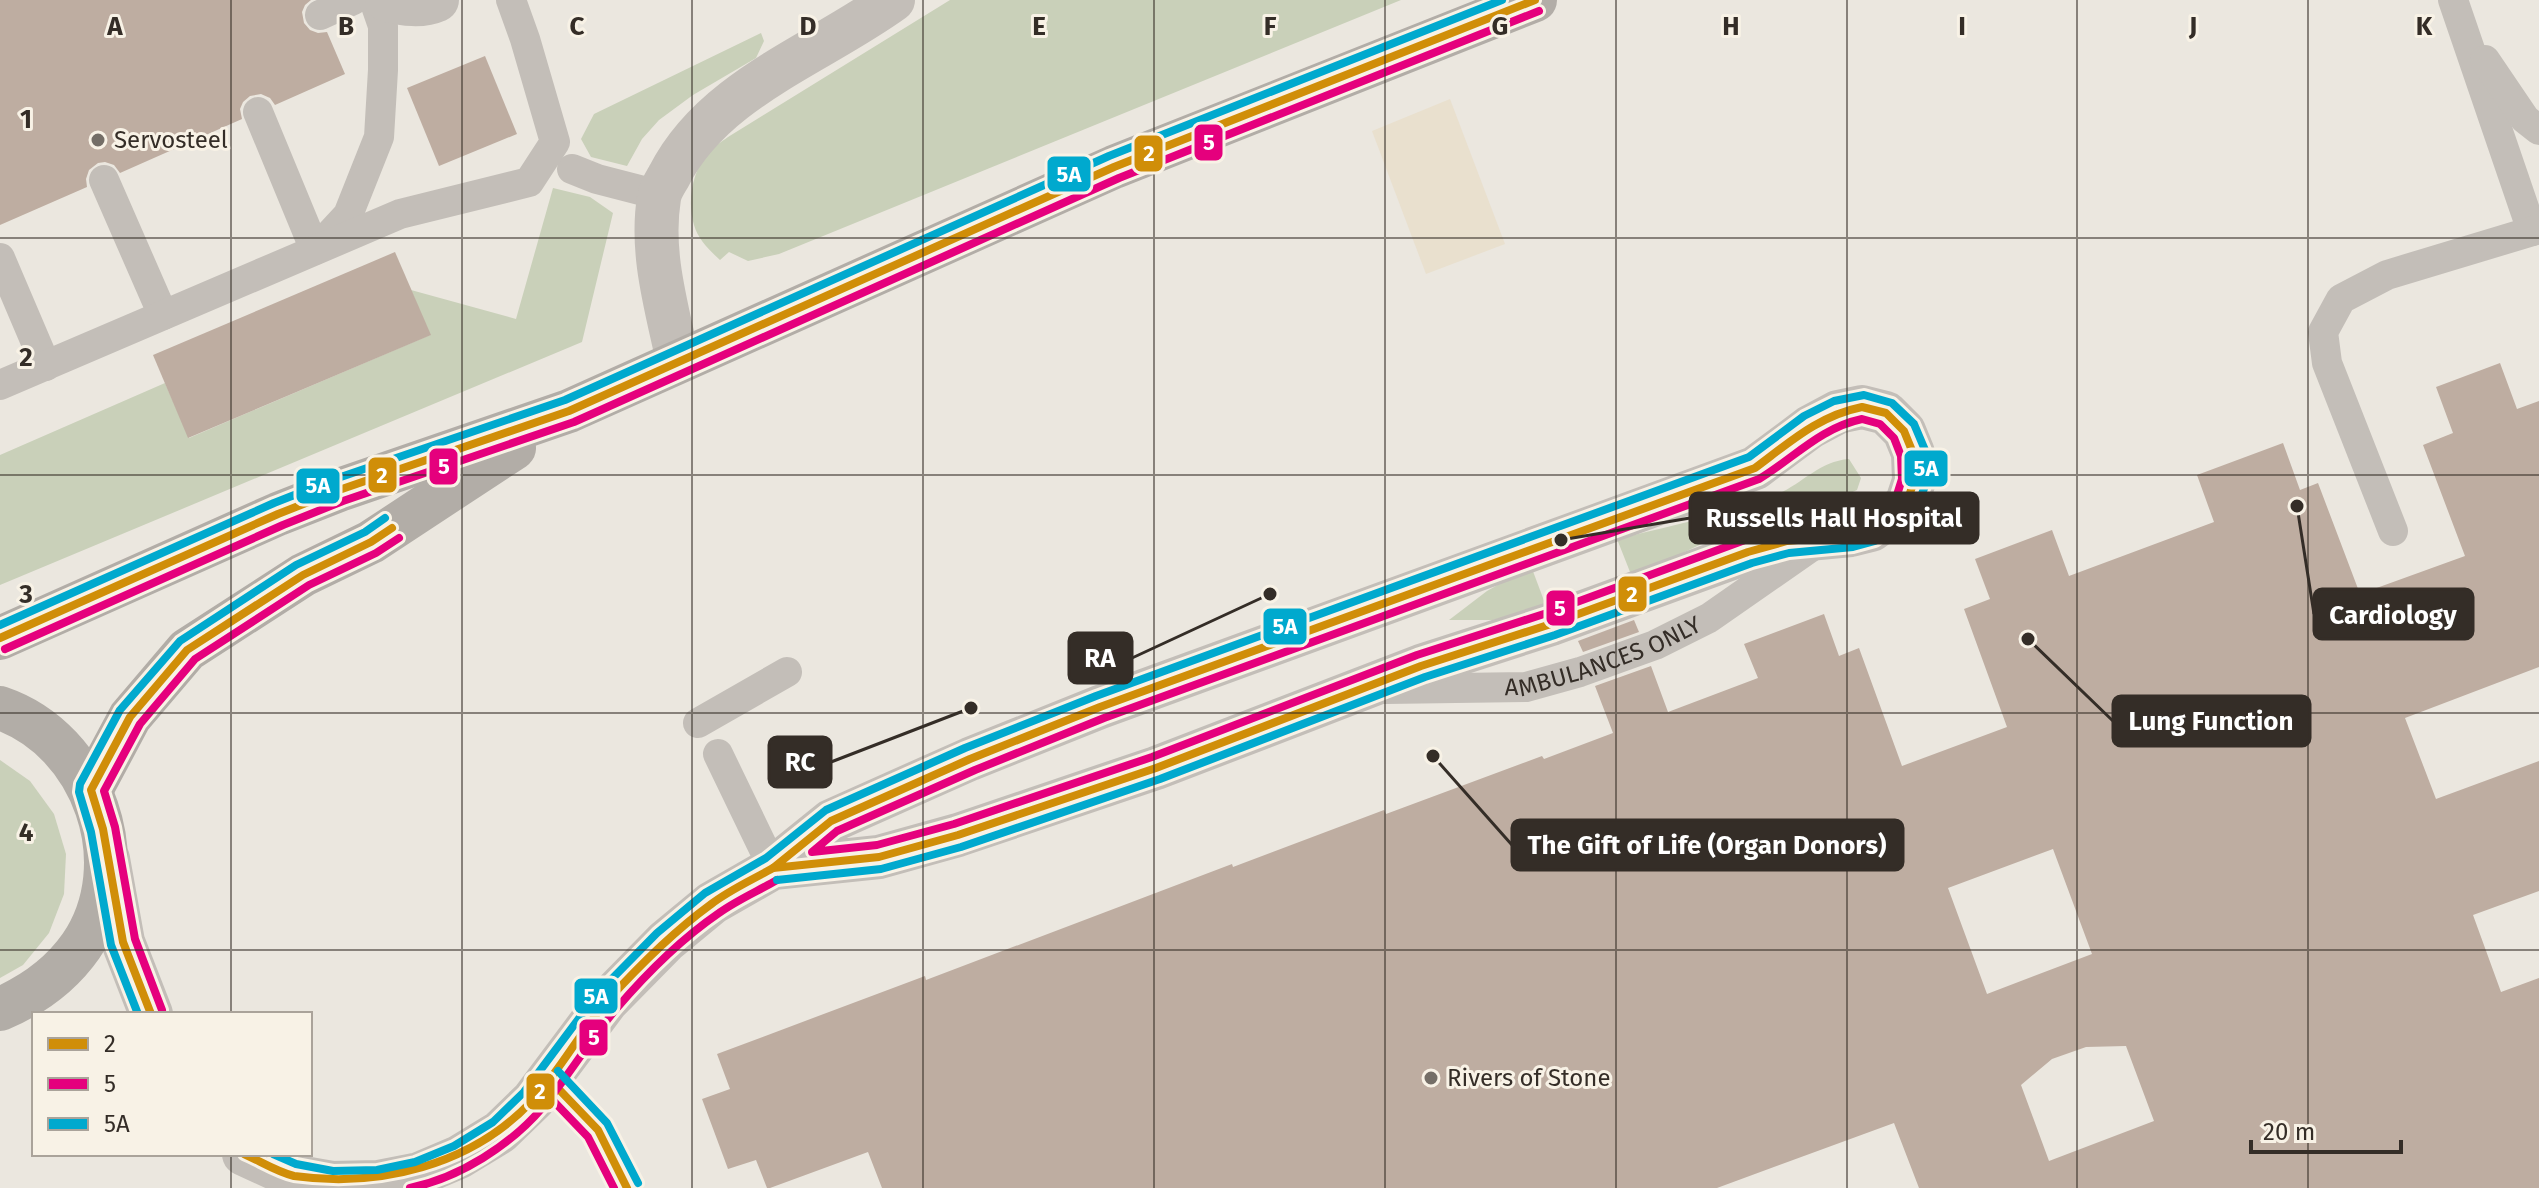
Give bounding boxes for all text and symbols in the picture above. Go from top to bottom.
text: A [106,11,123,42]
text: B [338,11,354,42]
text: C [570,11,585,42]
text: D [800,11,817,42]
text: E [1032,11,1046,42]
text: F [1264,11,1277,42]
text: G [1492,11,1508,42]
text: H [1722,11,1740,42]
text: I [1958,11,1966,42]
text: J [2188,11,2197,42]
text: K [2416,11,2433,42]
text: 1 [20,104,32,135]
line badge: 5 [1193,123,1224,162]
place label: Servosteel [114,126,228,154]
text: 5 [1203,129,1215,156]
marker: Servosteel [89,131,107,149]
line badge: 2 [1133,134,1164,173]
text: 2 [1143,140,1155,167]
line badge: 5A [1046,155,1092,193]
text: 5A [1057,161,1082,188]
text: 2 [19,342,33,373]
line badge: 5 [428,447,459,486]
line badge: 5A [1903,449,1949,488]
text: 5 [438,453,450,480]
text: 5A [1914,455,1939,482]
line badge: 2 [367,456,398,494]
text: 2 [376,462,388,489]
line badge: 5A [295,467,341,505]
text: 5A [306,472,331,499]
callout: Russells Hall Hospital [1690,493,1978,543]
text: Russells Hall Hospital [1706,503,1963,534]
line badge: 2 [1617,575,1648,613]
text: 3 [18,579,33,610]
text: 2 [1626,581,1638,608]
line badge: 5 [1545,589,1576,627]
callout: Cardiology [2314,589,2473,639]
text: 5 [1554,595,1566,622]
text: Cardiology [2329,600,2457,631]
line badge: 5A [1262,607,1308,646]
street label: AMBULANCES ONLY [1504,610,1706,703]
text: 5A [1273,613,1298,640]
callout: RA [1069,633,1132,683]
text: RA [1084,643,1116,674]
callout: Lung Function [2113,696,2310,746]
text: Lung Function [2129,706,2293,737]
callout: RC [769,737,831,787]
text: RC [785,747,815,778]
text: 4 [19,817,34,848]
callout: The Gift of Life (Organ Donors) [1512,820,1903,870]
text: The Gift of Life (Organ Donors) [1528,830,1886,861]
line badge: 5A [573,977,619,1015]
text: 5A [584,983,609,1010]
legend [32,1012,312,1156]
line badge: 5 [578,1018,609,1057]
text: 5 [588,1024,600,1051]
text: 2 [104,1030,116,1058]
place label: Rivers of Stone [1447,1064,1611,1092]
marker: Rivers of Stone [1422,1069,1440,1087]
text: 5 [104,1070,116,1098]
line badge: 2 [525,1072,556,1111]
text: 2 [534,1078,546,1105]
scale bar [2251,1104,2401,1154]
text: 5A [104,1110,130,1138]
text: 20 m [2263,1118,2315,1146]

